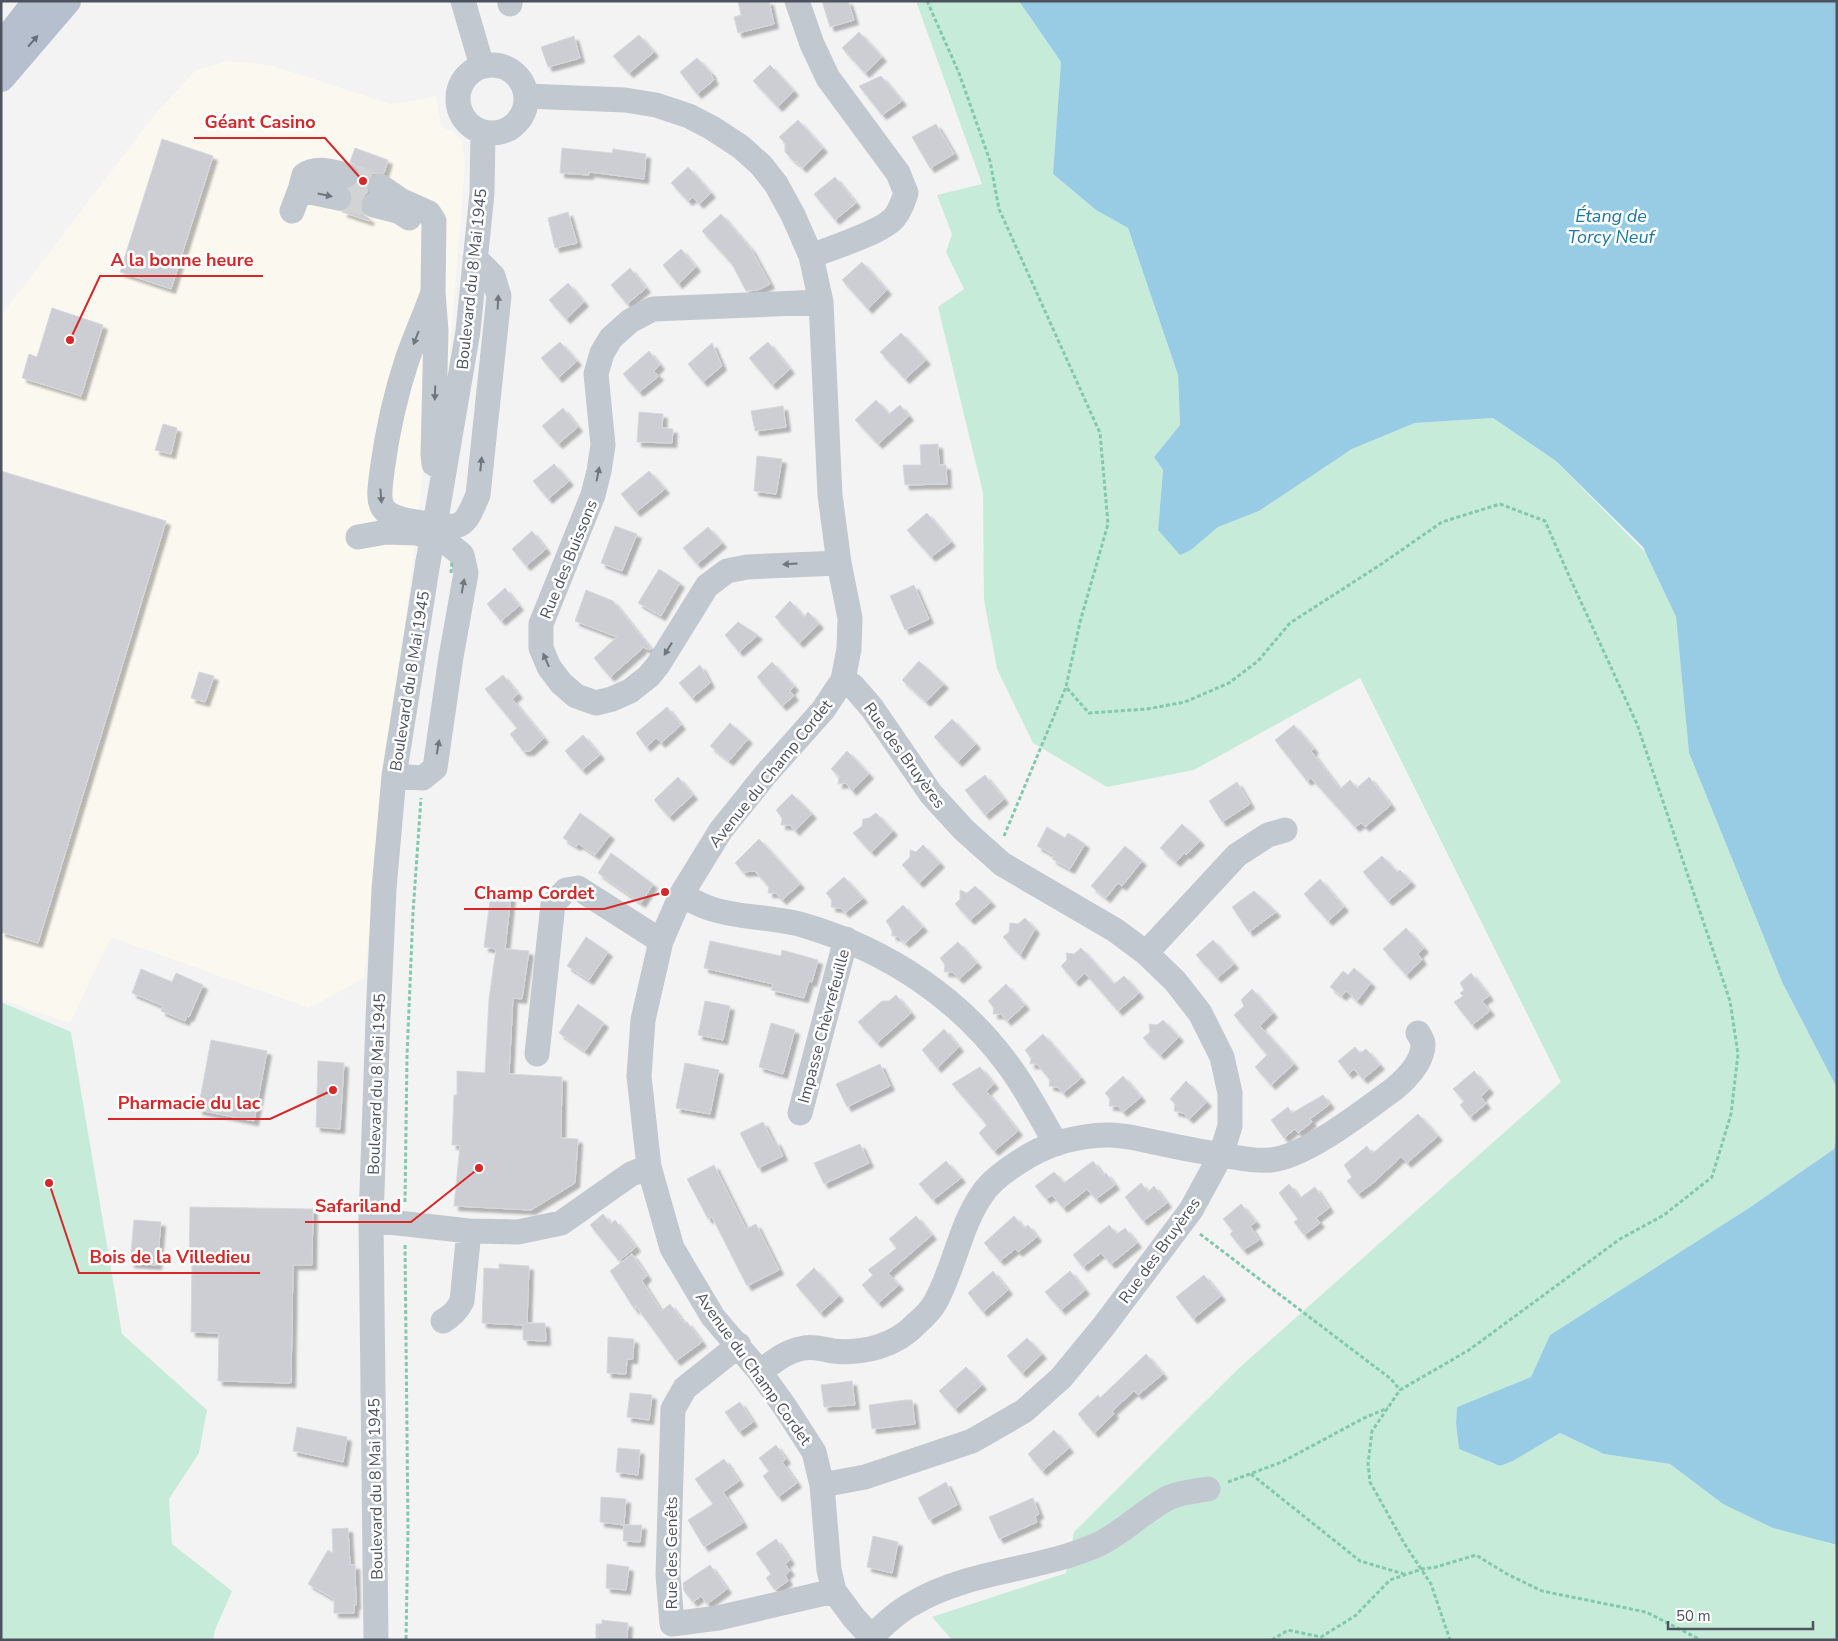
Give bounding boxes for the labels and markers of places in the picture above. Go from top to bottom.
callout: Géant Casino [194,105,325,138]
callout: A la bonne heure [100,243,263,276]
callout: Champ Cordet [464,876,604,909]
callout: Pharmacie du lac [108,1086,270,1119]
callout: Safariland [305,1189,411,1222]
callout: Bois de la Villedieu [79,1240,260,1273]

